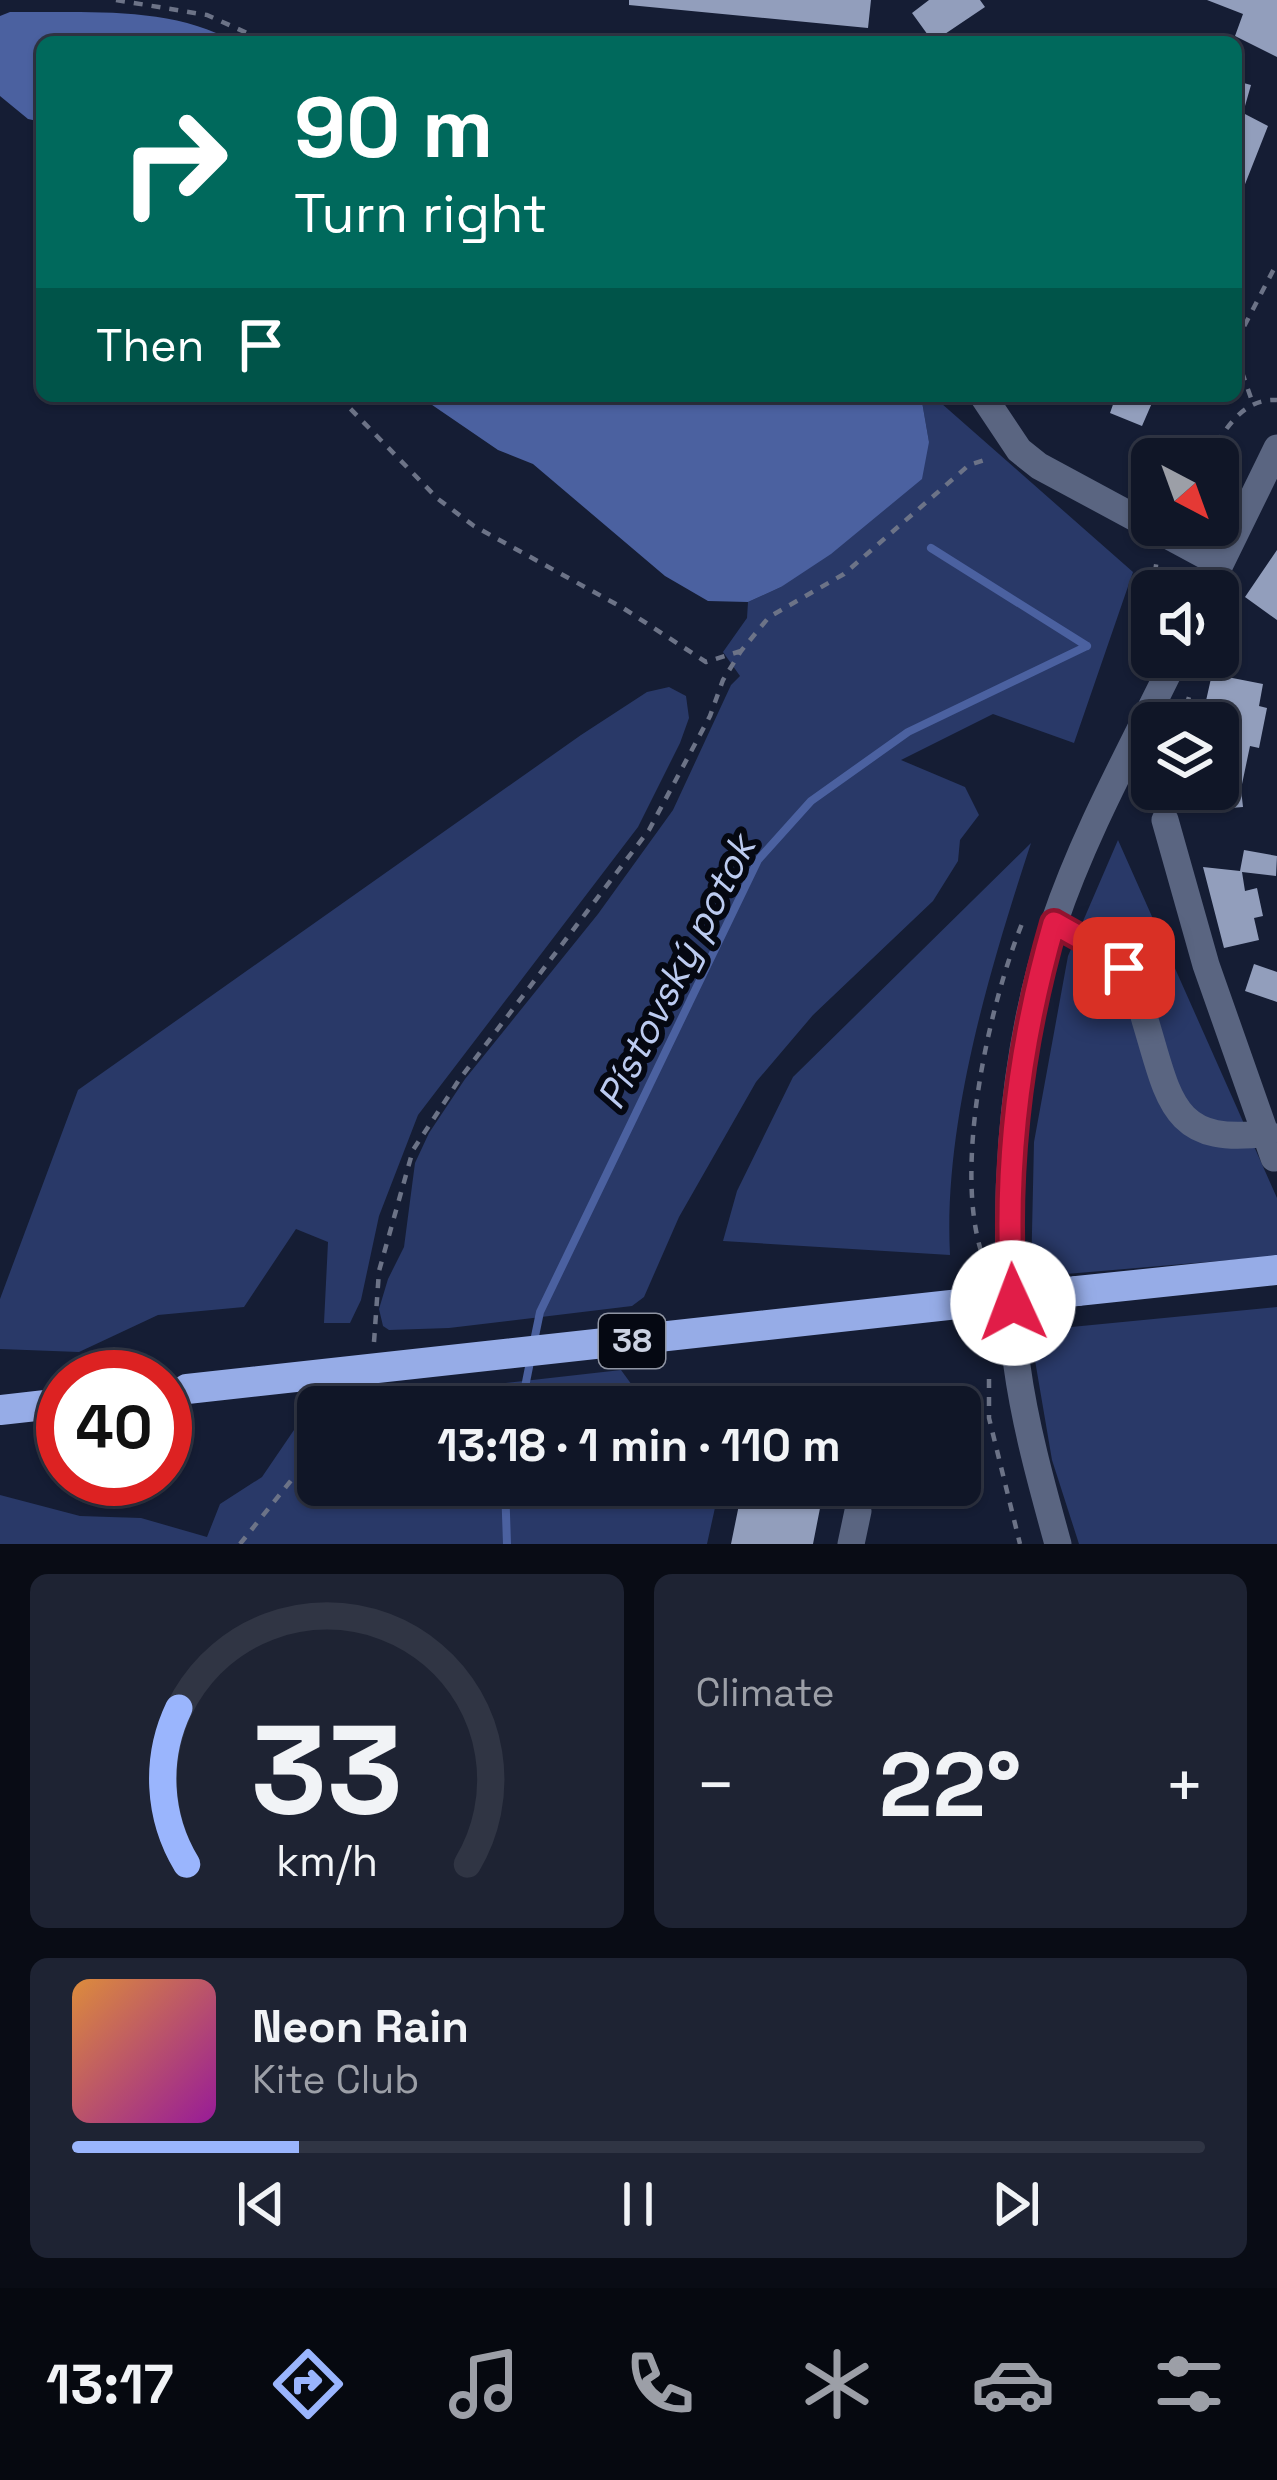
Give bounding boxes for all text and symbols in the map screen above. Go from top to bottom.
text: 90 m [294,74,493,182]
icon: right [96,84,252,240]
text: Turn right [294,179,547,248]
icon: arrive [228,312,294,378]
text: Then [96,317,204,374]
north arrow [1131,438,1239,546]
map controls [1131,438,1239,810]
button: sound [1131,570,1239,678]
button: layers [1131,702,1239,810]
water label: Pístovský potok [586,824,768,1117]
pin [1073,917,1175,1019]
icon: arrive [1091,935,1157,1001]
position arrow [950,1240,1076,1366]
road number: 38 [599,1314,665,1368]
speed limit sign: 40 [36,1350,192,1506]
text: 13:18 · 1 min · 110 m [437,1417,841,1474]
text: Climate [696,1668,835,1717]
text: 33 [251,1690,403,1849]
text: 22° [879,1727,1021,1842]
text: − [696,1743,736,1827]
text: + [1164,1743,1205,1827]
text: km/h [276,1834,378,1889]
text: Neon Rain [252,1998,469,2055]
text: Kite Club [252,2055,419,2104]
icon: previous [228,2171,294,2237]
icon: pause [605,2171,671,2237]
icon: next [983,2171,1049,2237]
icon: directions [266,2342,350,2426]
icon: music [442,2342,526,2426]
icon: phone [618,2342,702,2426]
icon: climate [795,2342,879,2426]
icon: car [971,2342,1055,2426]
icon: filters [1147,2342,1231,2426]
text: 13:17 [46,2350,174,2419]

